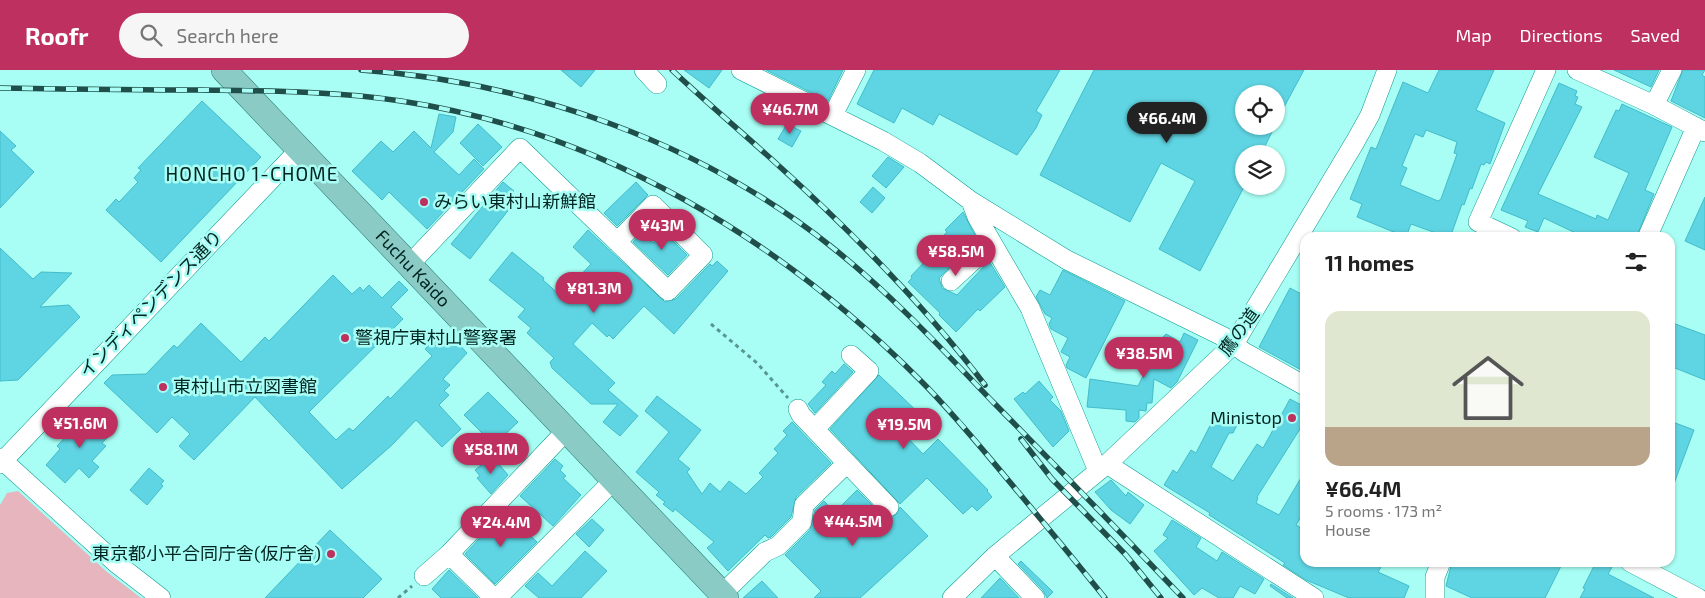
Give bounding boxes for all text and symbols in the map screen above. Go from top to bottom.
search box [119,13,469,58]
text: Roofr [25,21,89,50]
icon: search [137,21,165,49]
text: Search here [177,24,279,47]
text: Map [1455,24,1492,46]
text: Directions [1520,24,1603,46]
text: Saved [1631,24,1680,46]
map controls [1235,85,1285,195]
button: locate [1235,85,1285,135]
pin: ¥46.7M [749,92,831,135]
text: ¥46.7M [762,99,818,118]
pin: ¥66.4M [1126,102,1208,144]
text: ¥66.4M [1138,108,1196,127]
button: layers [1235,145,1285,195]
district label: HONCHO 1-CHOME [166,162,338,185]
place label: みらい東村山新鮮館 [434,190,596,212]
marker: みらい東村山新鮮館 [418,196,430,208]
pin: ¥43M [632,208,692,251]
text: ¥43M [640,215,684,234]
street label: インディペンデンス通り [74,225,226,382]
street label: Fuchu Kaido [372,225,456,311]
pin: ¥58.5M [915,234,997,277]
text: ¥58.5M [928,241,984,260]
icon: filters [1622,248,1650,276]
text: 11 homes [1325,250,1414,275]
pin: ¥81.3M [553,272,635,314]
text: ¥81.3M [566,278,622,297]
street label: 鷹の道 [1213,303,1263,360]
place label: 警視庁東村山警察署 [355,326,517,348]
marker: 警視庁東村山警察署 [339,332,351,344]
pin: ¥38.5M [1103,336,1185,379]
text: ¥38.5M [1115,343,1173,362]
icon: home [1443,343,1533,433]
place label: 東村山市立図書館 [173,375,317,397]
marker: 東村山市立図書館 [157,381,169,393]
pin: ¥51.6M [39,406,121,449]
place label: Ministop [1210,406,1282,428]
pin: ¥19.5M [863,408,945,450]
marker: Ministop [1286,412,1298,424]
text: ¥51.6M [53,413,107,432]
text: ¥19.5M [877,414,931,433]
pin: ¥58.1M [450,432,532,475]
text: ¥58.1M [464,439,518,458]
text: ¥66.4M [1325,476,1401,501]
text: 5 rooms · 173 m² [1325,501,1442,520]
pin: ¥44.5M [812,504,894,547]
pin: ¥24.4M [460,506,542,548]
text: ¥44.5M [824,511,882,530]
text: ¥24.4M [472,512,530,531]
text: House [1325,520,1371,539]
place label: 東京都小平合同庁舎(仮庁舎) [92,542,321,564]
marker: 東京都小平合同庁舎(仮庁舎) [325,548,337,560]

